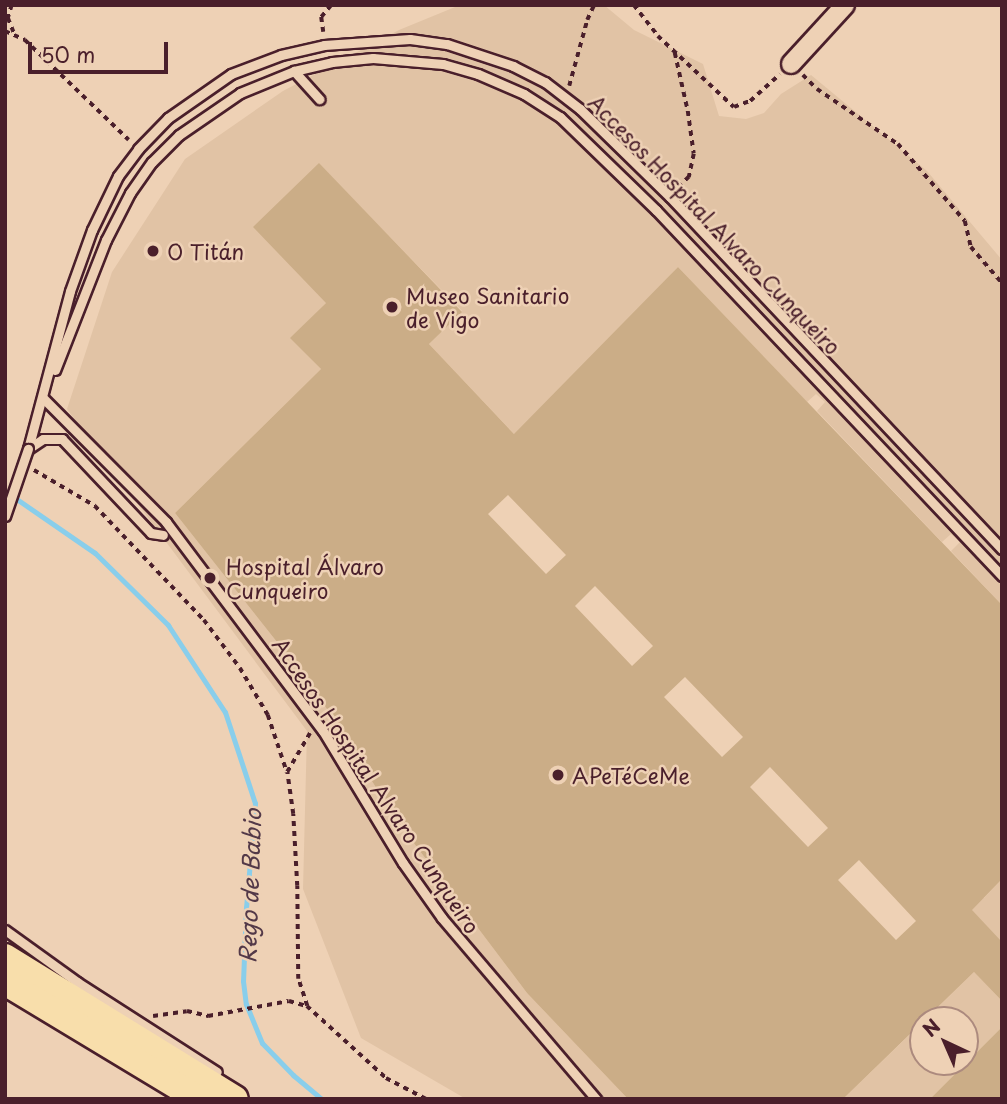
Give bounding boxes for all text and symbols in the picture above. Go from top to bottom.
scale bar [32,28,172,72]
text: 50 m [41,38,95,70]
street label: Accesos Hospital Alvaro Cunqueiro [583,88,847,360]
place label: O Titán [167,238,245,264]
marker: O Titán [145,243,161,259]
place label: Museo Sanitario de Vigo [406,282,571,332]
marker: Museo Sanitario de Vigo [384,299,400,315]
place label: Hospital Álvaro Cunqueiro [226,553,384,603]
marker: Hospital Álvaro Cunqueiro [200,568,220,588]
street label: Accesos Hospital Alvaro Cunqueiro [268,631,486,939]
place label: APeTéCeMe [572,762,690,788]
marker: APeTéCeMe [550,767,566,783]
water label: Rego de Babio [233,807,267,965]
north arrow [909,1006,979,1076]
text: N [916,1012,946,1043]

